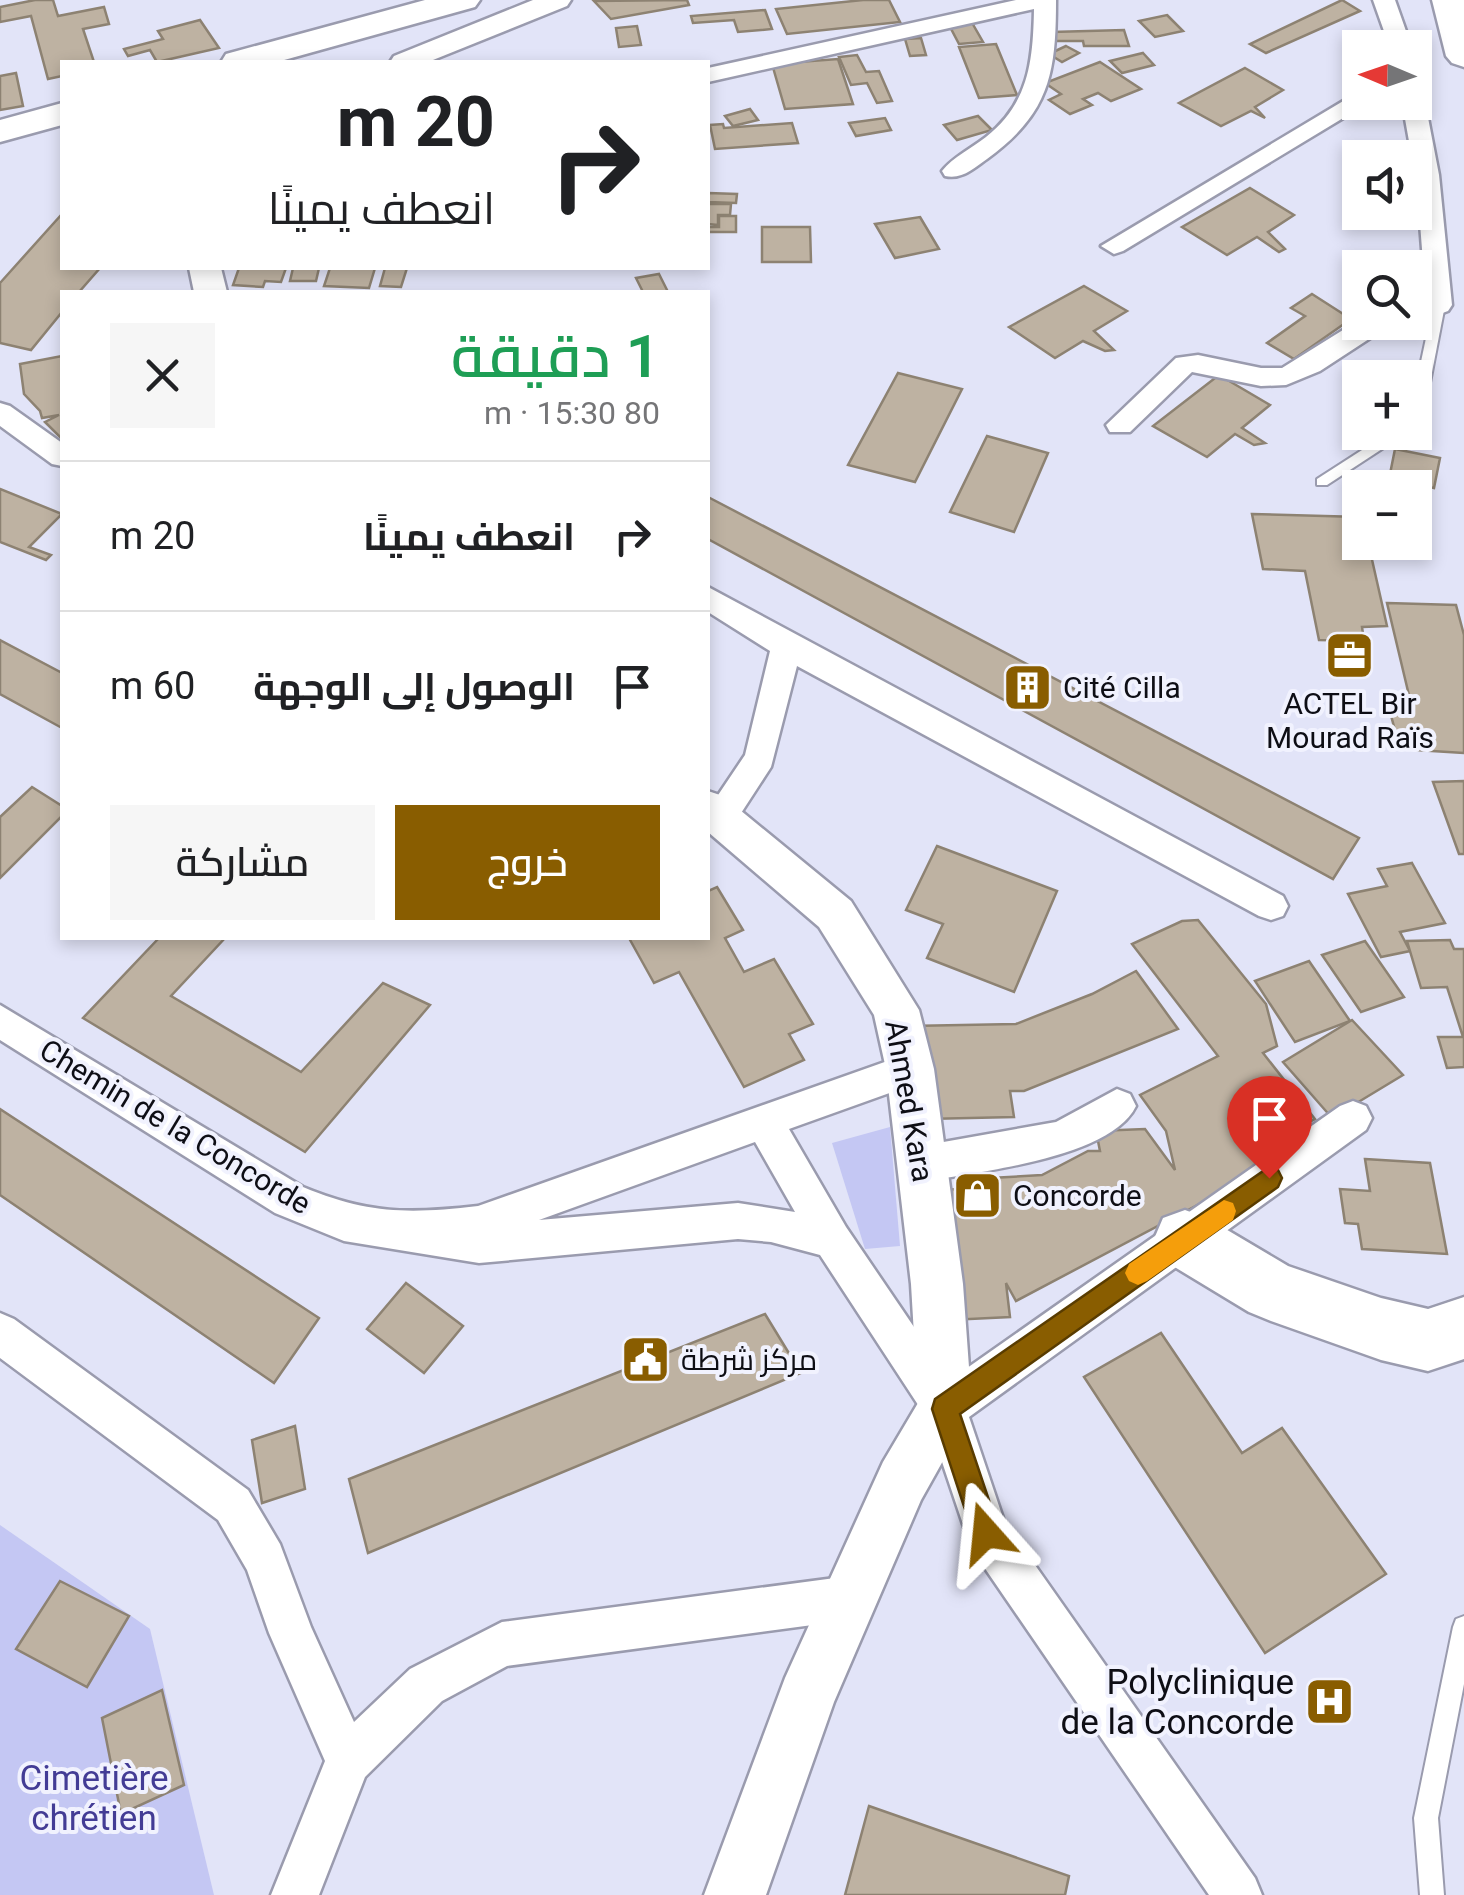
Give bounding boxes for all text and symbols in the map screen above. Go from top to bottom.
north arrow [1342,30,1432,120]
map controls [1342,30,1432,560]
text: 20 m [337,81,495,163]
icon: right [530,100,660,230]
button: sound [1342,140,1432,230]
text: انعطف يمينًا [268,182,495,235]
button: search [1342,250,1432,340]
text: 1 دقيقة [451,321,660,392]
button: close [110,323,215,428]
button: + [1342,360,1432,450]
text: 80 m · 15:30 [484,394,660,432]
button: − [1342,470,1432,560]
icon: right [605,509,660,564]
text: 20 m [110,514,195,558]
text: انعطف يمينًا [363,515,575,559]
office icon: ACTEL Bir Mourad Raïs [1324,629,1376,681]
icon: arrive [605,659,660,714]
building icon: Cité Cilla [1002,662,1054,714]
text: 60 m [110,664,195,708]
text: الوصول إلى الوجهة [253,665,575,709]
place label: Cité Cilla [1063,670,1181,705]
place label: ACTEL Bir Mourad Raïs [1266,686,1434,755]
button: مشاركة [110,805,375,920]
button: خروج [395,805,660,920]
street label: Ahmed Kara [878,1017,941,1185]
street label: Chemin de la Concorde [34,1032,317,1221]
pin [1227,1076,1312,1179]
icon: arrive [1242,1091,1297,1146]
shop icon: Concorde [952,1170,1004,1222]
place label: Concorde [1013,1178,1142,1213]
public building icon: مركز شرطة [620,1334,672,1386]
place label: مركز شرطة [681,1342,817,1377]
position arrow [934,1481,1038,1585]
place label: Polyclinique de la Concorde [1061,1662,1294,1743]
hospital icon: Polyclinique de la Concorde [1303,1676,1355,1728]
park label: Cimetière chrétien [19,1758,169,1839]

